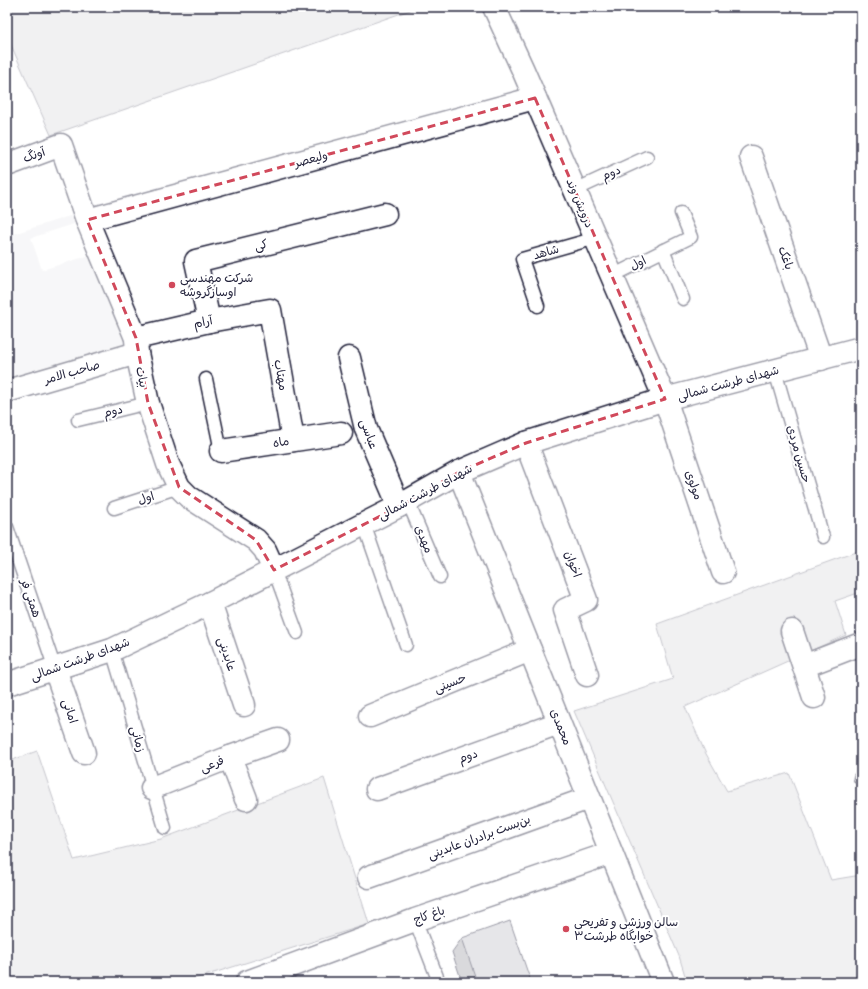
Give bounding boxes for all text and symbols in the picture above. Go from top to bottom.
street label: آونگ [21,144,48,166]
street label: ولیعصر [292,148,329,171]
street label: دوم [599,163,624,185]
street label: درویش‌ وند [562,176,597,230]
street label: کی [253,237,269,254]
street label: شاهد [531,242,561,262]
street label: باغک [775,244,796,272]
street label: اول [627,253,649,274]
place label: شرکت مهندسی ا‌وسازگروشه [180,271,253,300]
marker: شرکت مهندسی ا‌وسازگروشه [167,280,177,290]
street label: آرام [192,313,215,333]
street label: صاحب الامر [42,357,102,388]
street label: مهتاب [270,358,291,392]
street label: شهدای طرشت شمالی [676,363,781,404]
street label: بیات [132,365,151,389]
street label: دوم [102,402,125,422]
street label: عباسی [356,417,381,451]
street label: حسین مردی [784,424,814,484]
street label: ماه [272,434,290,450]
street label: شهدای طرشت شمالی [375,461,475,524]
street label: مولوی [681,468,706,502]
street label: اول [136,489,156,508]
street label: مهدی [412,523,436,555]
street label: اخوان [562,549,584,579]
street label: همتی فر [17,576,44,620]
street label: شهدای طرشت شمالی [28,635,132,684]
street label: عابدینی [214,635,239,673]
street label: حسینی [432,670,469,697]
street label: امانی [58,697,81,726]
street label: محمدی [547,707,575,747]
street label: زمانی [127,724,148,754]
street label: دوم [456,746,480,768]
street label: فرعی [198,753,227,776]
street label: بن‌بست برادران عابدینی [426,812,533,863]
street label: باغ کاج [411,903,447,929]
place label: سالن ورزشی و تفریحی خوابگاه طرشت۳ [574,915,678,944]
marker: سالن ورزشی و تفریحی خوابگاه طرشت۳ [561,924,571,934]

